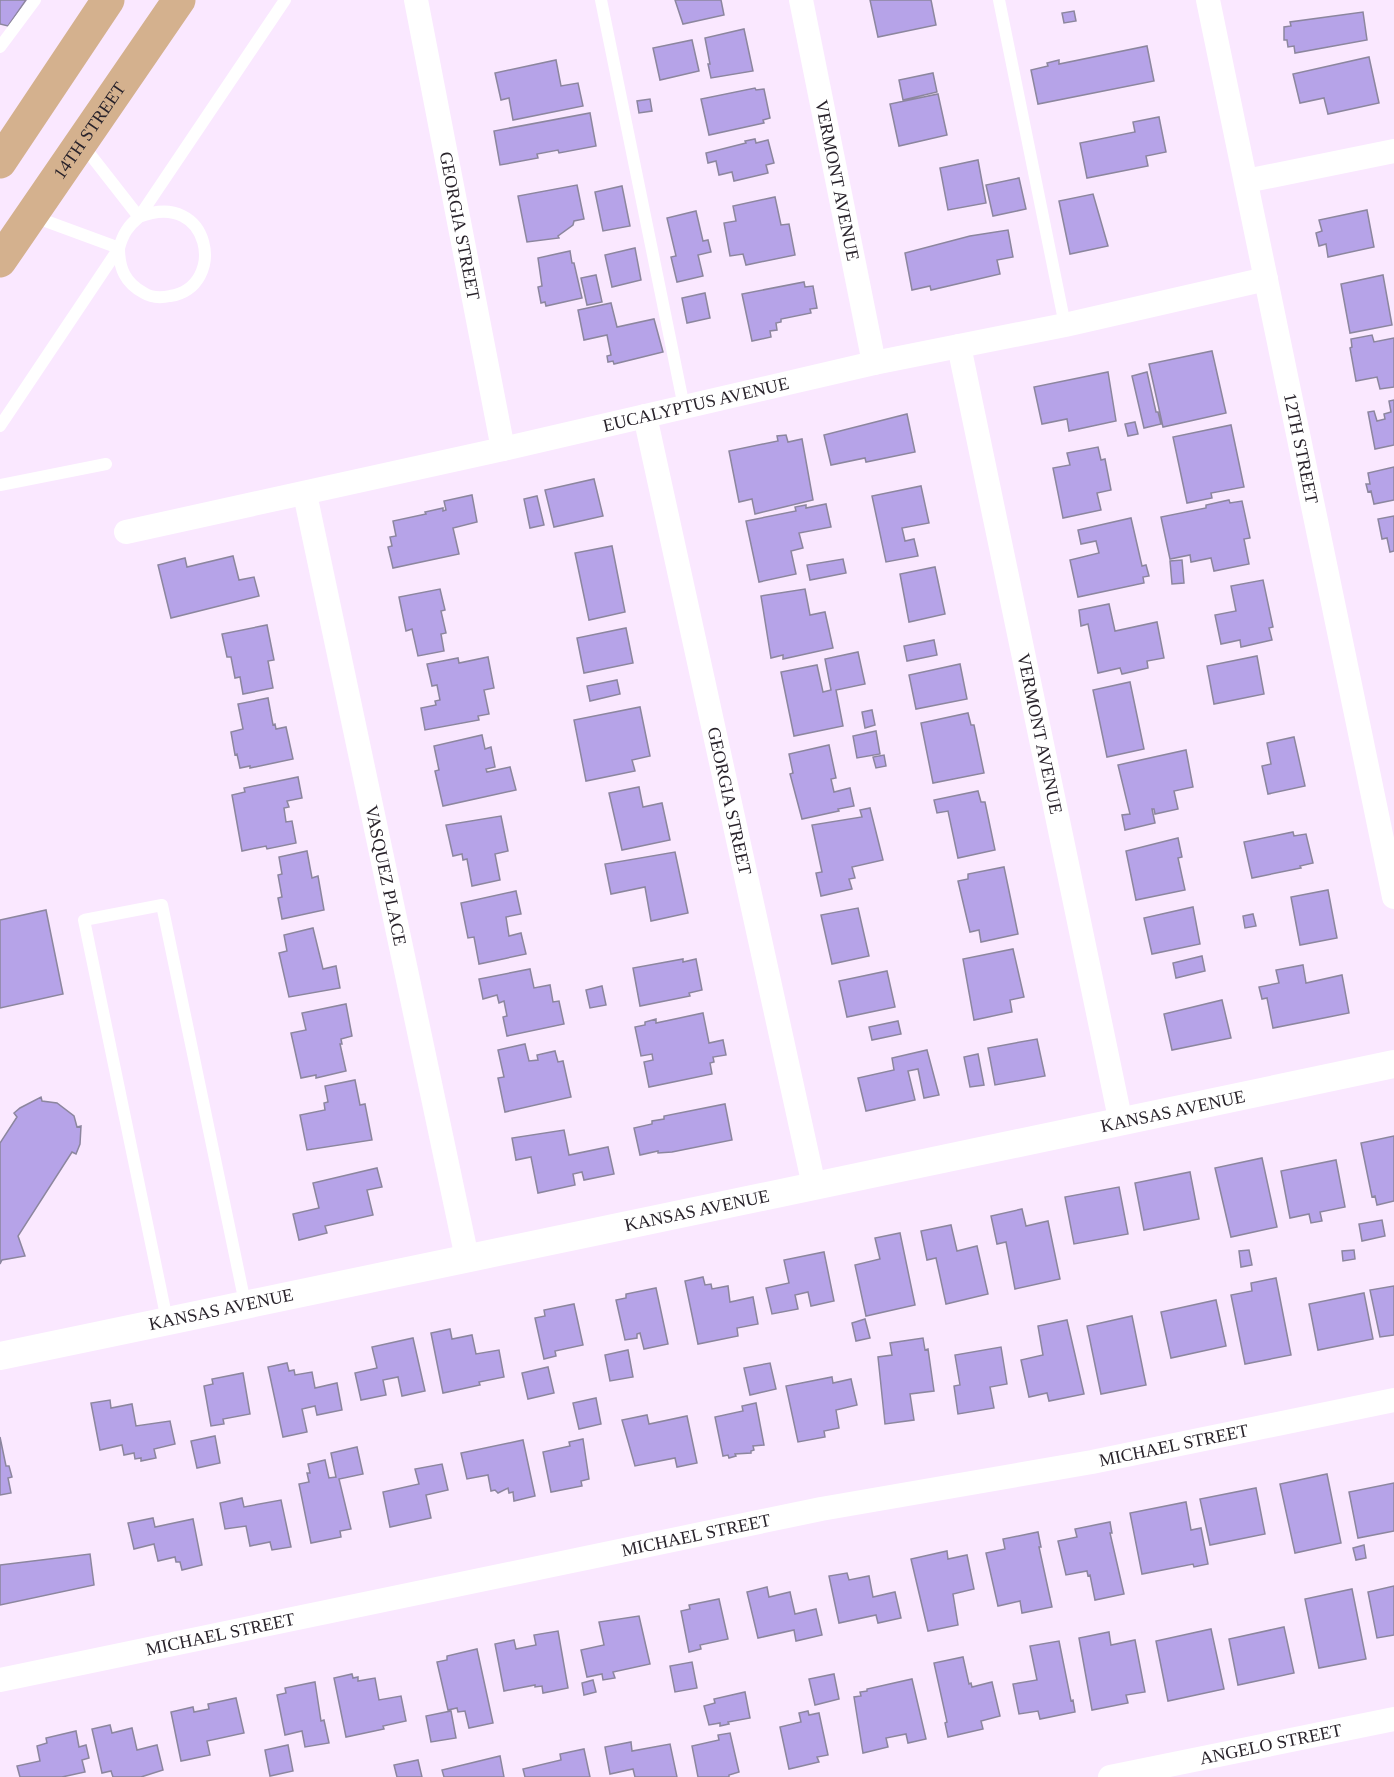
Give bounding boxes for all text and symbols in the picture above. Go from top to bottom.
street label: 14TH STREET [49,79,129,183]
street label: VERMONT AVENUE [811,98,863,263]
street label: GEORGIA STREET [436,150,484,302]
street label: EUCALYPTUS AVENUE [601,373,791,436]
street label: 12TH STREET [1280,391,1322,506]
street label: VERMONT AVENUE [1013,651,1066,816]
street label: GEORGIA STREET [704,725,755,877]
street label: VASQUEZ PLACE [361,803,411,948]
street label: KANSAS AVENUE [1099,1086,1247,1136]
street label: KANSAS AVENUE [623,1186,771,1235]
street label: KANSAS AVENUE [147,1284,295,1334]
street label: MICHAEL STREET [1097,1420,1250,1470]
street label: MICHAEL STREET [620,1510,772,1560]
street label: MICHAEL STREET [144,1609,297,1659]
street label: ANGELO STREET [1198,1720,1343,1768]

